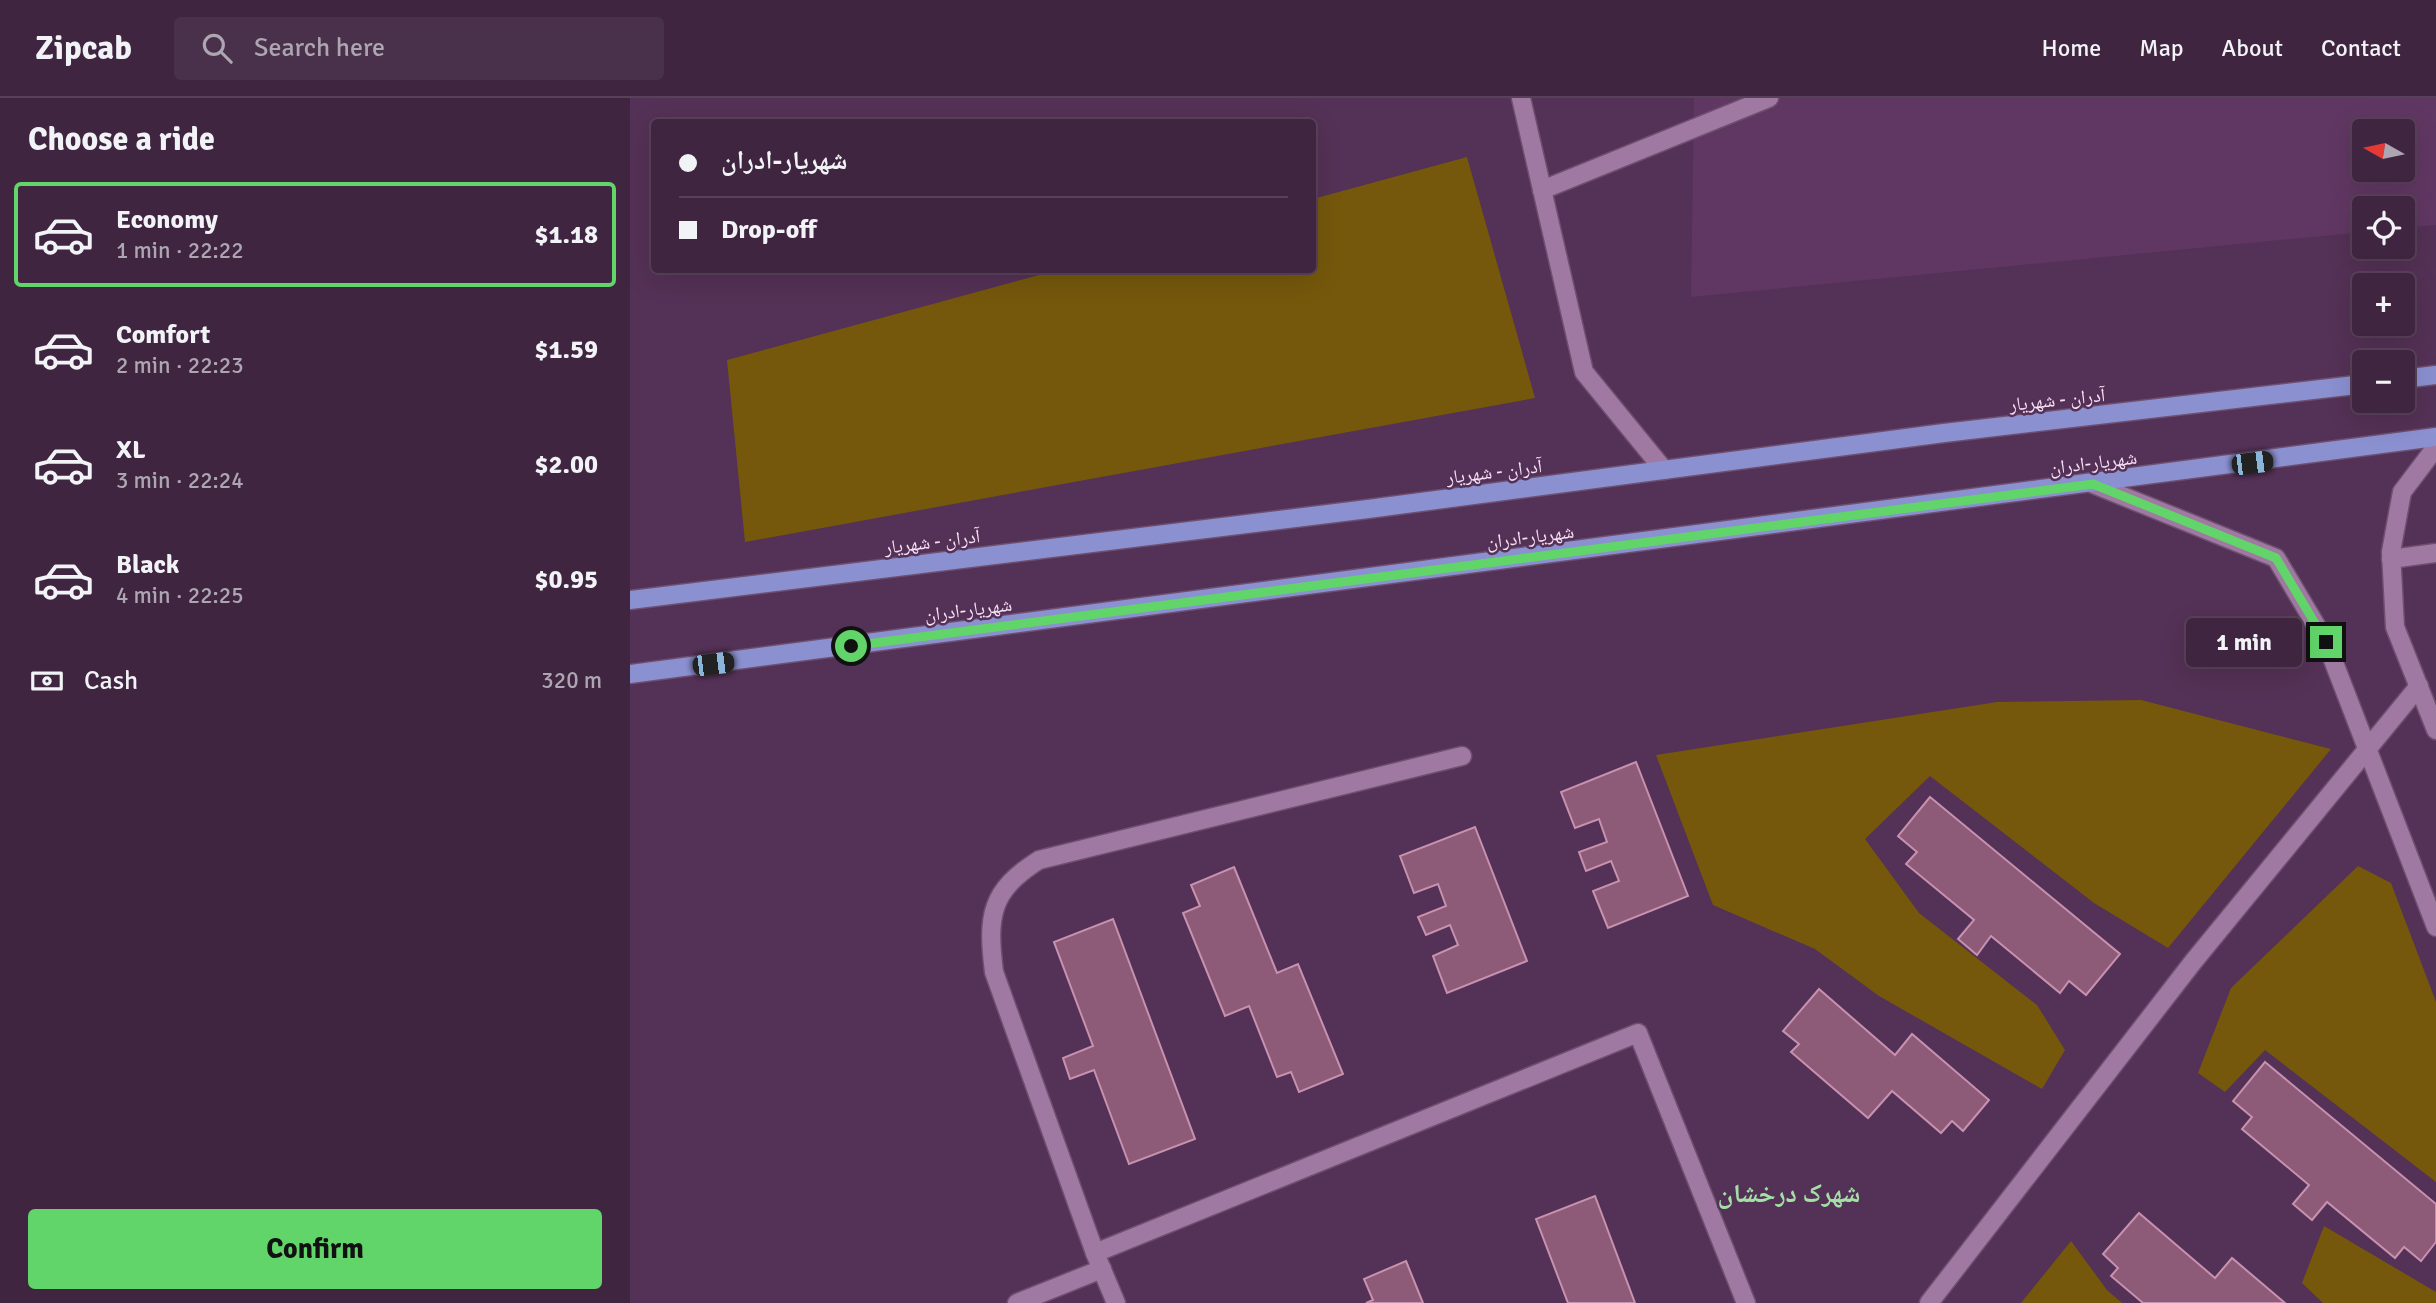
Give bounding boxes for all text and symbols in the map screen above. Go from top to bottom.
search box [174,17,664,80]
text: Zipcab [35,28,132,69]
icon: search [198,29,236,67]
text: Search here [254,32,385,64]
text: Home [2041,33,2101,63]
text: Map [2139,33,2184,63]
text: About [2222,33,2283,63]
text: Contact [2321,33,2401,63]
north arrow [2352,119,2415,182]
map controls [2352,119,2415,413]
text: Choose a ride [28,120,215,159]
text: شهریار-ادران [721,145,847,177]
button: locate [2352,196,2415,259]
icon: car [32,203,95,266]
text: Economy [116,204,218,236]
text: Drop-off [721,214,817,246]
text: $1.18 [534,219,598,251]
text: 1 min · 22:22 [116,236,244,265]
button: + [2352,273,2415,336]
icon: car [32,318,95,381]
text: Comfort [116,319,210,351]
text: $1.59 [534,334,598,366]
button: − [2352,350,2415,413]
text: 2 min · 22:23 [116,351,244,380]
street label: آدران - شهریار [2007,383,2107,417]
icon: car [32,433,95,496]
text: XL [116,434,146,466]
street label: شهریار-ادران [2048,446,2138,480]
text: $2.00 [534,449,598,481]
car [2230,450,2275,476]
street label: آدران - شهریار [1444,454,1545,490]
text: 3 min · 22:24 [116,466,244,495]
street label: شهریار-ادران [1485,520,1575,554]
street label: آدران - شهریار [882,524,983,560]
icon: car [32,548,95,611]
text: Black [116,549,179,581]
text: $0.95 [534,564,598,596]
text: 4 min · 22:25 [116,581,244,610]
street label: شهریار-ادران [923,593,1013,627]
callout: 1 min [2186,618,2302,666]
route end [2310,626,2342,658]
text: 1 min [2216,628,2272,657]
route start [835,630,867,662]
car [691,651,736,677]
icon: cash [28,662,66,700]
text: Cash [84,665,138,697]
text: 320 m [541,666,602,695]
district label: شهرک درخشان [1717,1178,1861,1210]
button: Confirm [28,1209,602,1289]

